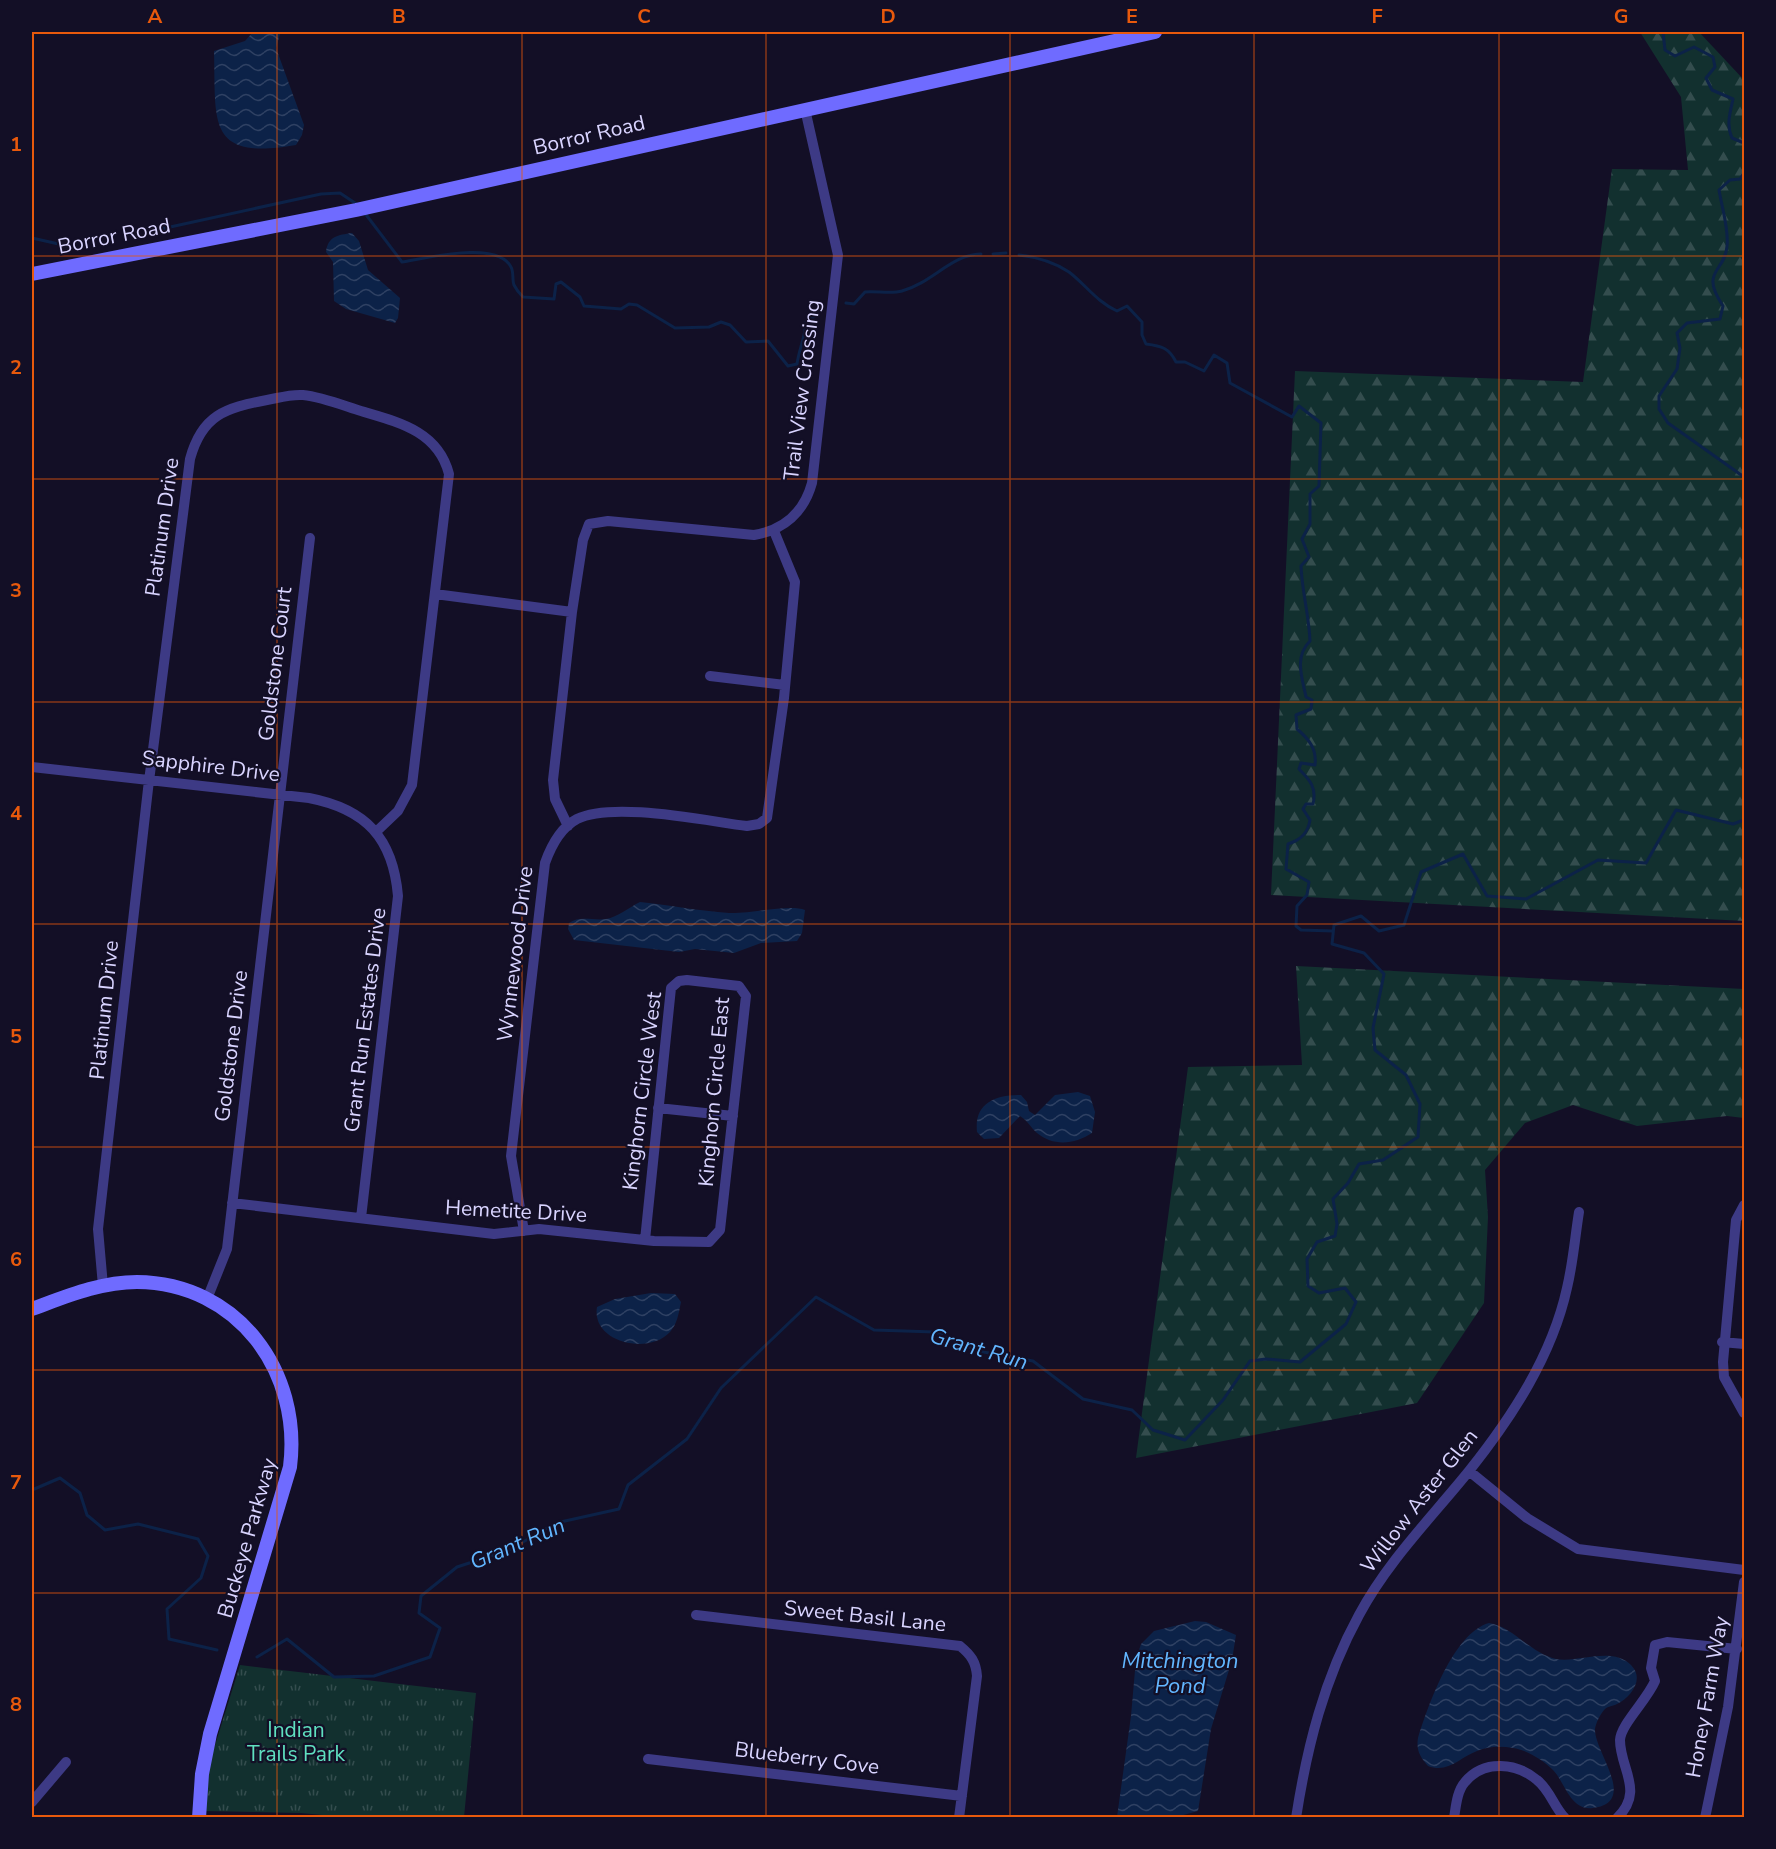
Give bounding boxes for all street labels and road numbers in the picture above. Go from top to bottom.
street label: Borror Road [530,109,648,161]
street label: Borror Road [55,211,173,261]
street label: Trail View Crossing [777,298,827,482]
street label: Platinum Drive [138,456,186,598]
street label: Goldstone Court [252,585,298,743]
street label: Sapphire Drive [140,744,282,788]
street label: Wynnewood Drive [490,865,540,1043]
street label: Grant Run Estates Drive [337,906,393,1134]
street label: Platinum Drive [83,939,125,1081]
street label: Goldstone Drive [208,969,254,1123]
street label: Kinghorn Circle West [616,989,668,1192]
street label: Kinghorn Circle East [692,995,736,1188]
street label: Hemetite Drive [444,1193,588,1229]
street label: Willow Aster Glen [1354,1423,1484,1579]
street label: Buckeye Parkway [211,1455,283,1621]
street label: Sweet Basil Lane [783,1594,947,1638]
street label: Honey Farm Way [1679,1614,1735,1780]
street label: Blueberry Cove [733,1735,881,1781]

